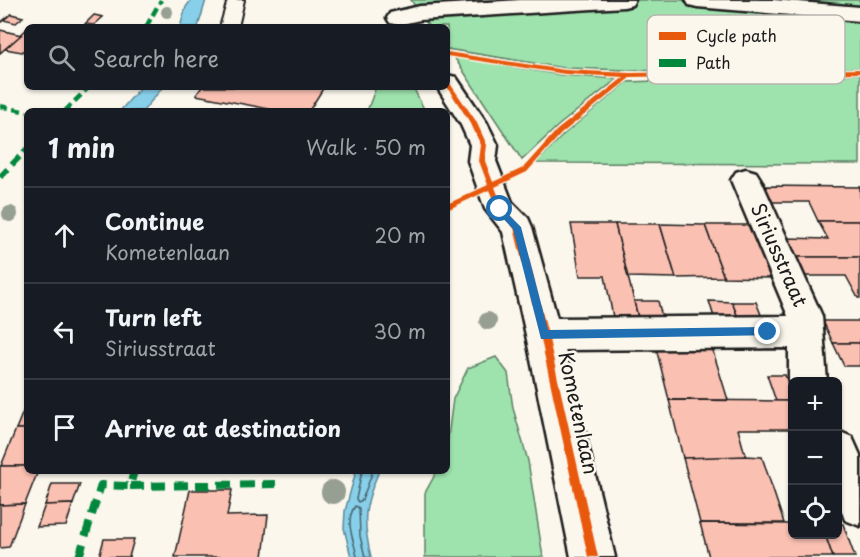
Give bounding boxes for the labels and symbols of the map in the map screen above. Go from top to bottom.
legend [647,15,845,84]
text: Cycle path [696,23,777,47]
text: Path [696,50,731,74]
route start [486,195,512,221]
street label: Siriusstraat [744,198,816,311]
route end [754,318,780,344]
street label: Kometenlaan [551,348,607,477]

